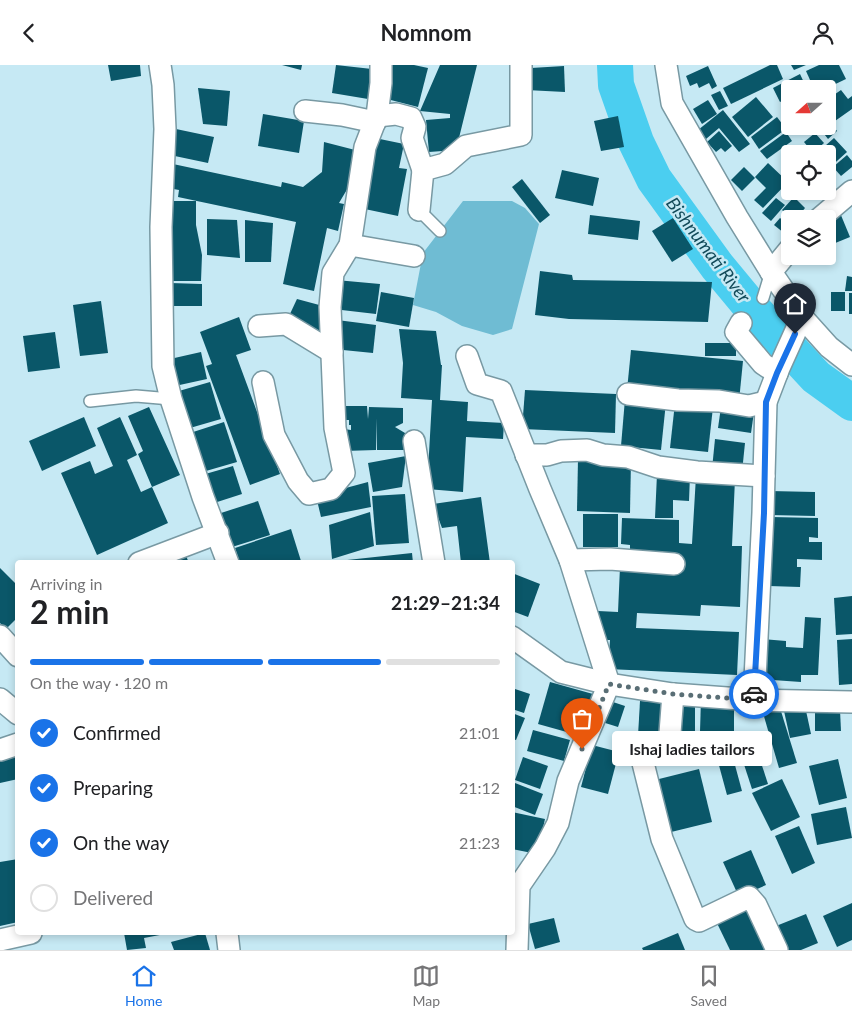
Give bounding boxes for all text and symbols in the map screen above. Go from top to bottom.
icon: back [15,19,43,47]
text: Nomnom [380,19,472,46]
icon: person [809,19,837,47]
north arrow [781,80,836,135]
map controls [781,80,836,265]
button: locate [781,145,836,200]
water label: Bishnumati River [662,192,756,307]
button: layers [781,210,836,265]
pin [774,283,816,334]
icon: home [781,290,809,318]
text: Arriving in [30,574,103,593]
text: 21:29–21:34 [391,591,500,614]
text: 2 min [30,592,109,631]
courier [729,669,779,719]
text: On the way · 120 m [30,673,168,692]
icon: car [740,680,768,708]
pin [561,698,603,749]
icon: bag [568,705,596,733]
icon: check [30,719,58,747]
text: Confirmed [73,721,161,744]
text: 21:01 [459,723,500,742]
callout: Ishaj ladies tailors [612,731,772,767]
text: Ishaj ladies tailors [629,739,755,758]
icon: check [30,774,58,802]
text: Preparing [73,776,153,799]
text: 21:12 [459,778,500,797]
icon: check [30,829,58,857]
text: On the way [73,831,169,854]
text: 21:23 [459,833,500,852]
text: Delivered [73,886,153,909]
tab: Home [125,962,162,1009]
tab: Map [412,962,440,1009]
tab: Saved [690,962,727,1009]

